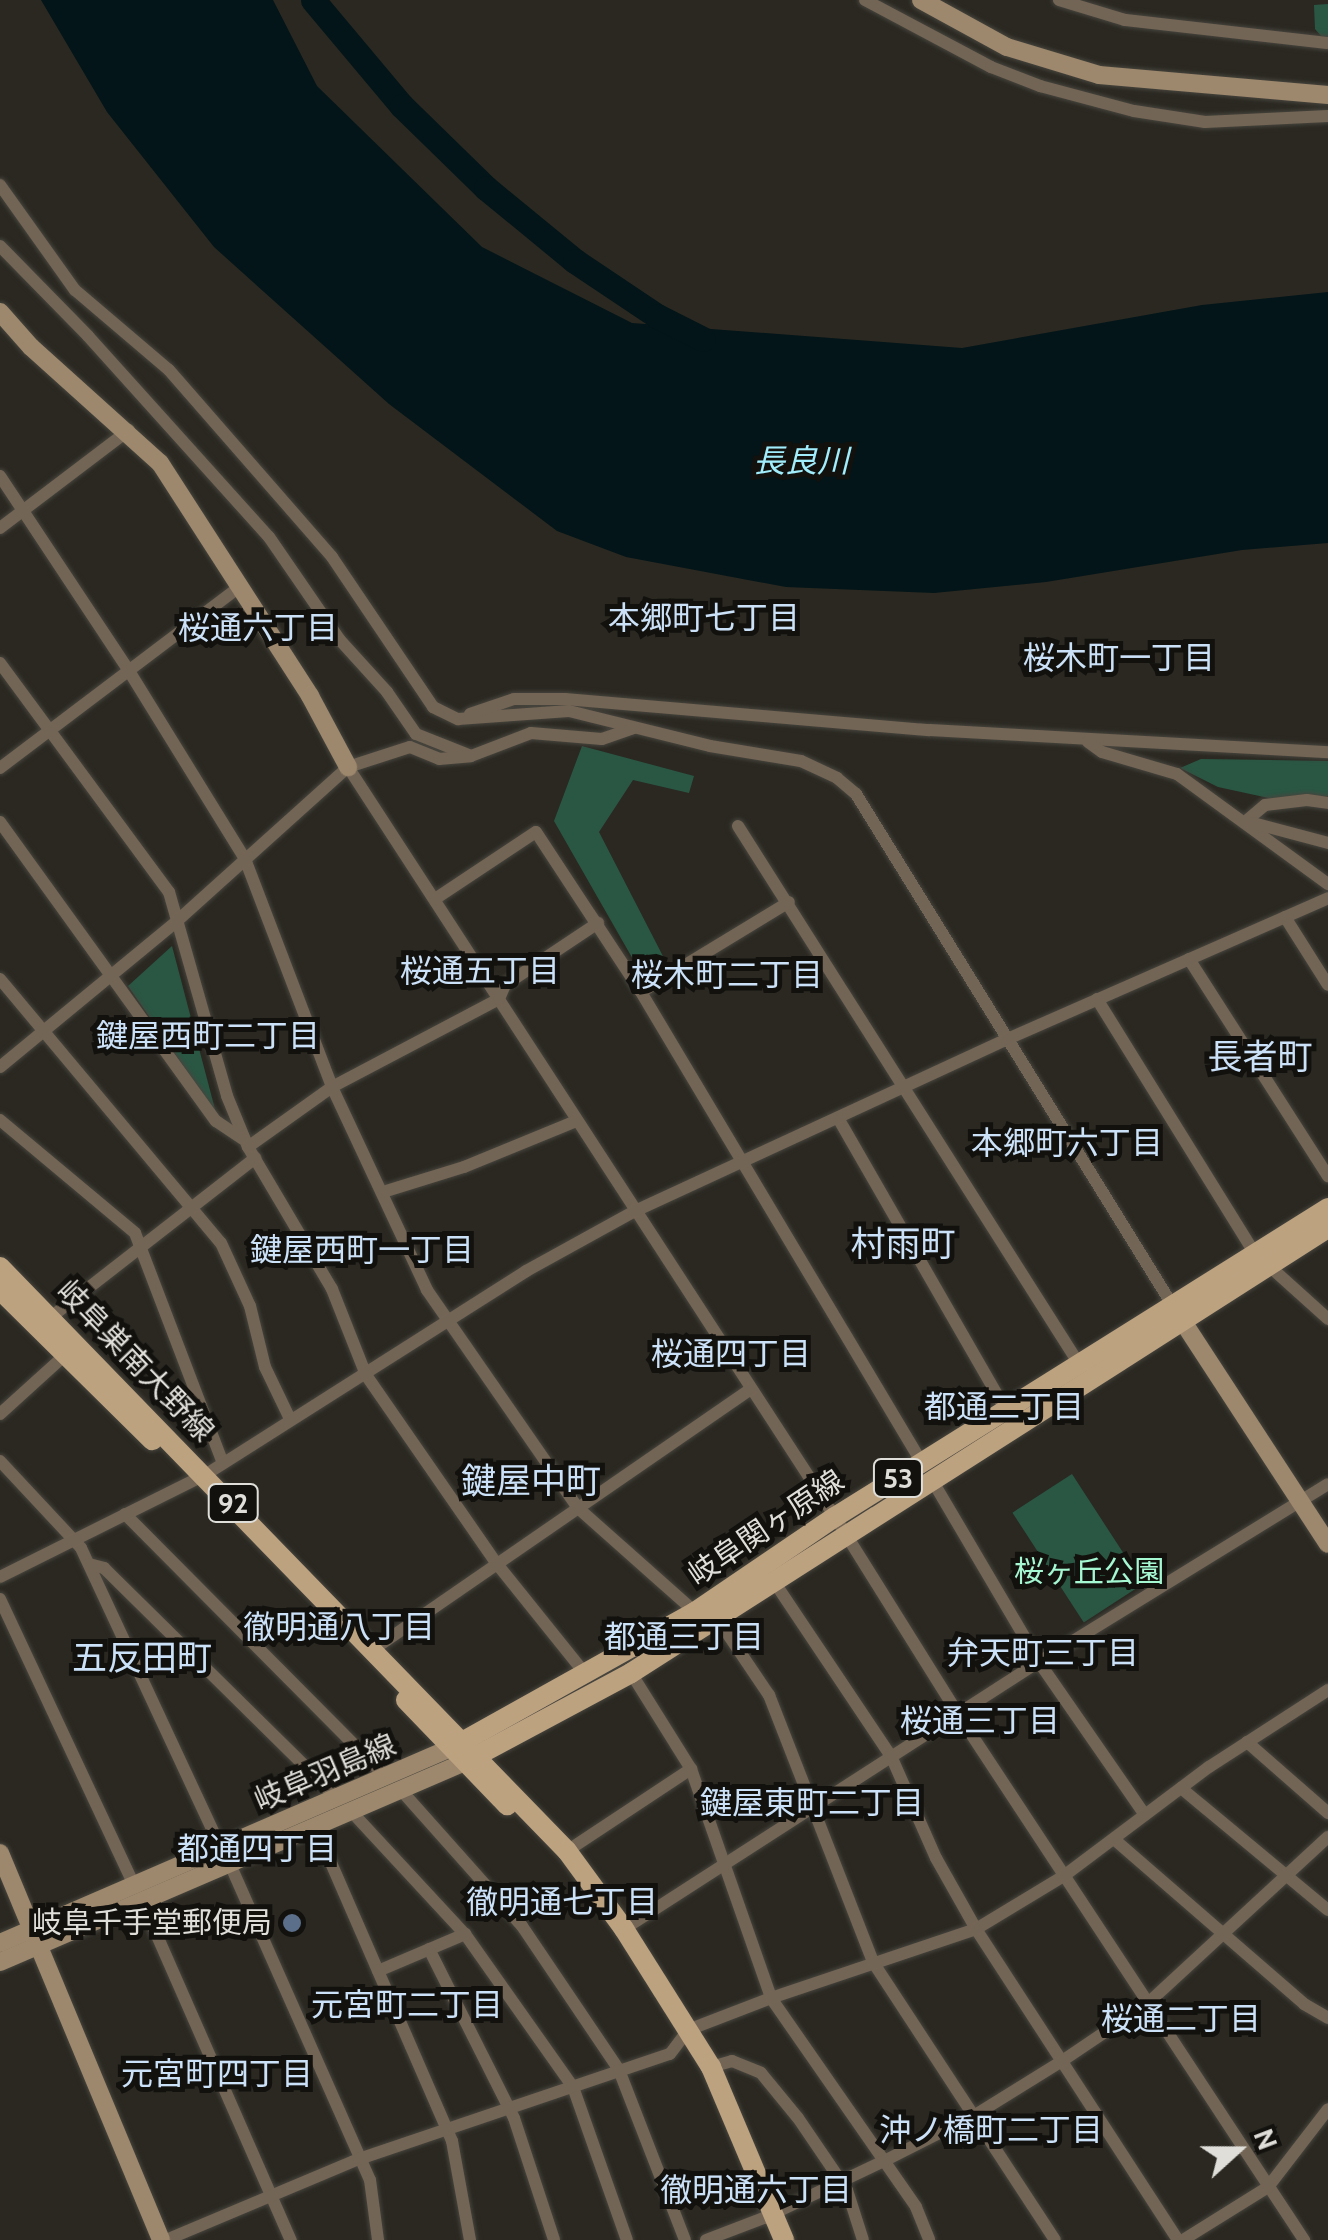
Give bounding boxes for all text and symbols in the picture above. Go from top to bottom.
water label: 長良川 [753,442,849,480]
district label: 本郷町七丁目 [608,599,800,637]
district label: 桜通六丁目 [178,609,338,647]
district label: 桜木町一丁目 [1023,639,1215,677]
district label: 桜通五丁目 [400,952,560,990]
district label: 桜木町二丁目 [631,956,823,994]
district label: 鍵屋西町二丁目 [96,1017,320,1055]
district label: 長者町 [1208,1036,1312,1078]
district label: 本郷町六丁目 [971,1124,1163,1162]
district label: 村雨町 [851,1223,955,1265]
district label: 鍵屋西町一丁目 [250,1231,474,1269]
street label: 岐阜巣南大野線 [49,1273,221,1449]
district label: 桜通四丁目 [651,1335,811,1373]
district label: 都通二丁目 [924,1388,1084,1426]
road number: 53 [870,1455,926,1501]
district label: 鍵屋中町 [461,1460,601,1502]
street label: 岐阜関ヶ原線 [681,1463,851,1593]
road number: 92 [206,1480,260,1526]
park label: 桜ヶ丘公園 [1014,1554,1164,1590]
district label: 徹明通八丁目 [243,1608,435,1646]
district label: 都通三丁目 [604,1618,764,1656]
district label: 弁天町三丁目 [947,1634,1139,1672]
district label: 五反田町 [72,1637,212,1679]
district label: 桜通三丁目 [900,1702,1060,1740]
street label: 岐阜羽島線 [249,1727,401,1819]
district label: 鍵屋東町二丁目 [700,1784,924,1822]
district label: 都通四丁目 [177,1830,337,1868]
district label: 徹明通七丁目 [466,1883,658,1921]
place label: 岐阜千手堂郵便局 [32,1905,272,1941]
marker: 岐阜千手堂郵便局 [281,1912,303,1934]
district label: 元宮町二丁目 [311,1986,503,2024]
district label: 桜通二丁目 [1101,2000,1261,2038]
district label: 元宮町四丁目 [121,2055,313,2093]
north arrow [1188,2100,1288,2200]
district label: 沖ノ橋町二丁目 [879,2111,1103,2149]
text: N [1247,2124,1285,2155]
district label: 徹明通六丁目 [660,2171,852,2209]

